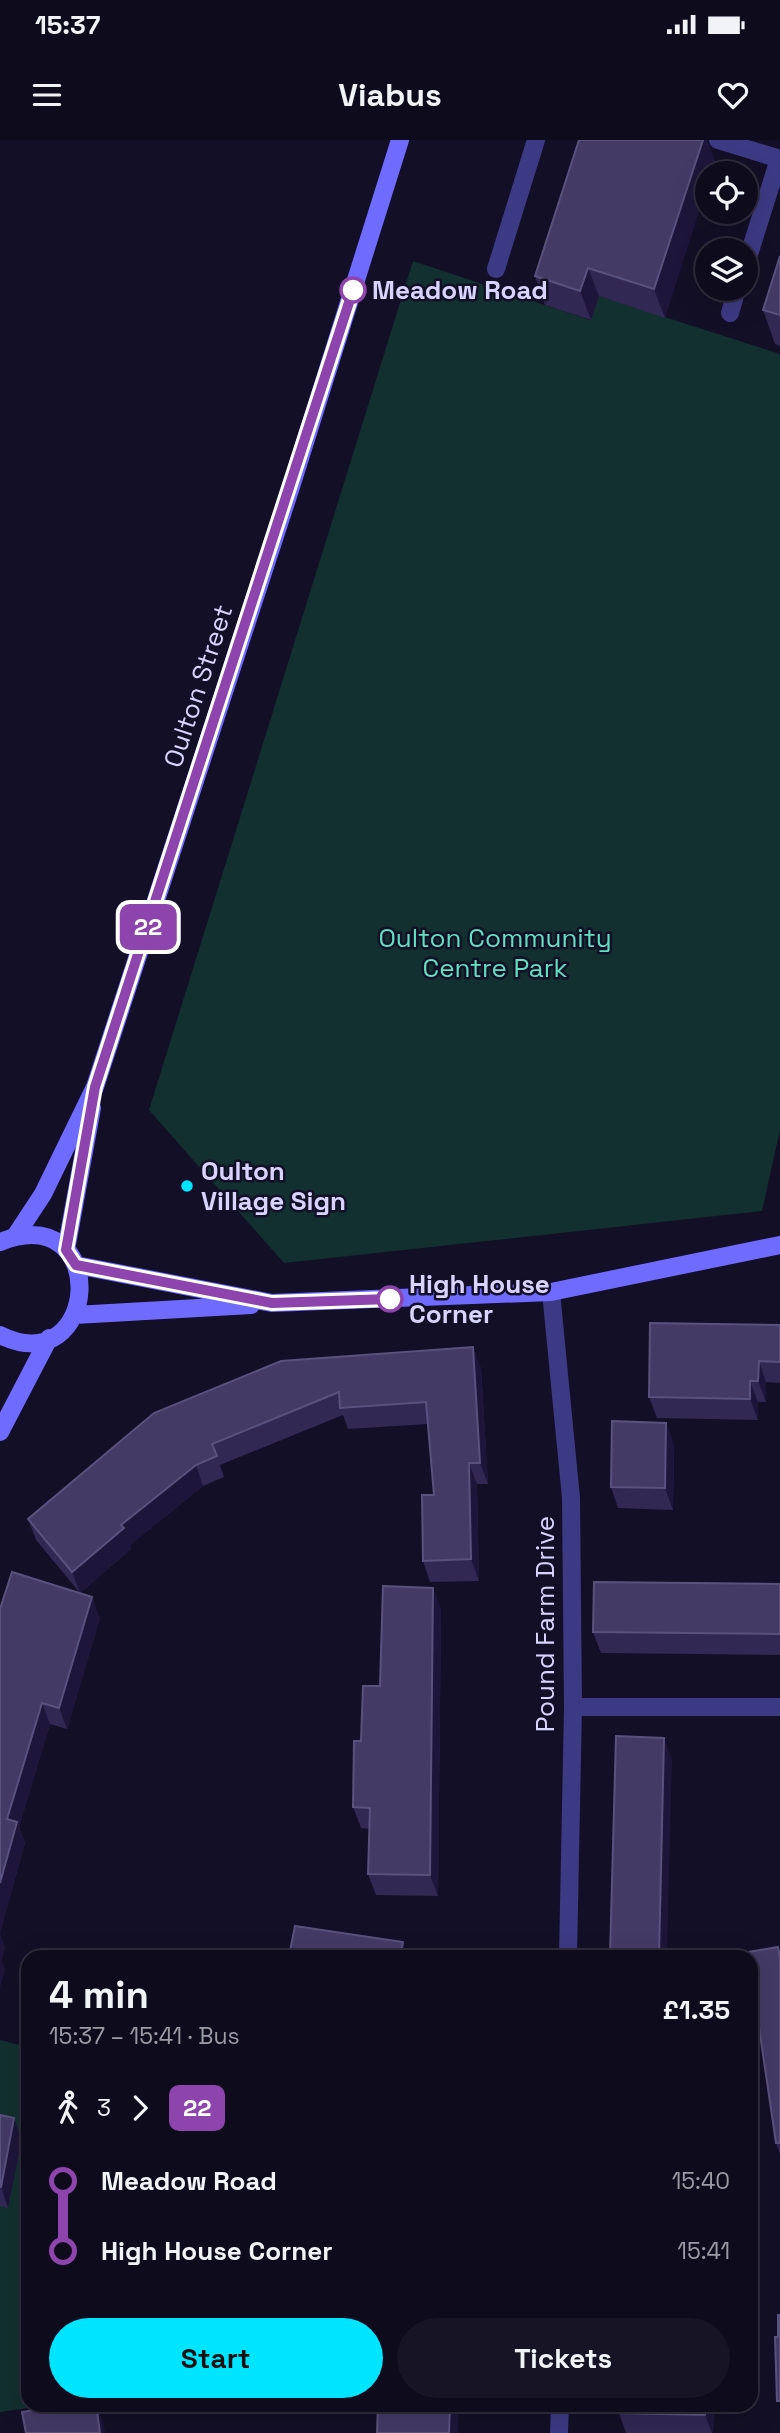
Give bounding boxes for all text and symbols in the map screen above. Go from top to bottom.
text: 15:37 [35,8,100,42]
text: Viabus [338,75,442,115]
icon: menu [28,76,66,114]
icon: heart [714,76,752,114]
map controls [695,161,758,301]
button: locate [695,161,758,224]
button: layers [695,238,758,301]
place label: Meadow Road [372,273,548,307]
marker: Meadow Road [340,277,366,303]
street label: Oulton Street [156,600,240,772]
line badge: 22 [116,904,180,950]
text: 22 [134,911,162,942]
park label: Oulton Community Centre Park [378,921,612,985]
place label: Oulton Village Sign [201,1154,346,1218]
marker: Oulton Village Sign [179,1178,195,1194]
place label: High House Corner [409,1267,550,1331]
marker: High House Corner [377,1286,403,1312]
street label: Pound Farm Drive [528,1516,562,1732]
text: 4 min [49,1971,149,2019]
text: £1.35 [663,1993,730,2027]
text: 15:37 – 15:41 · Bus [49,2021,240,2051]
icon: walk [49,2089,87,2127]
icon: forward [121,2089,159,2127]
text: 22 [183,2092,211,2123]
text: 3 [97,2093,111,2123]
text: Meadow Road [101,2164,277,2198]
text: 15:40 [672,2166,730,2196]
text: High House Corner [101,2234,333,2268]
text: 15:41 [677,2236,730,2266]
button: Start [49,2318,383,2398]
button: Tickets [397,2318,730,2398]

